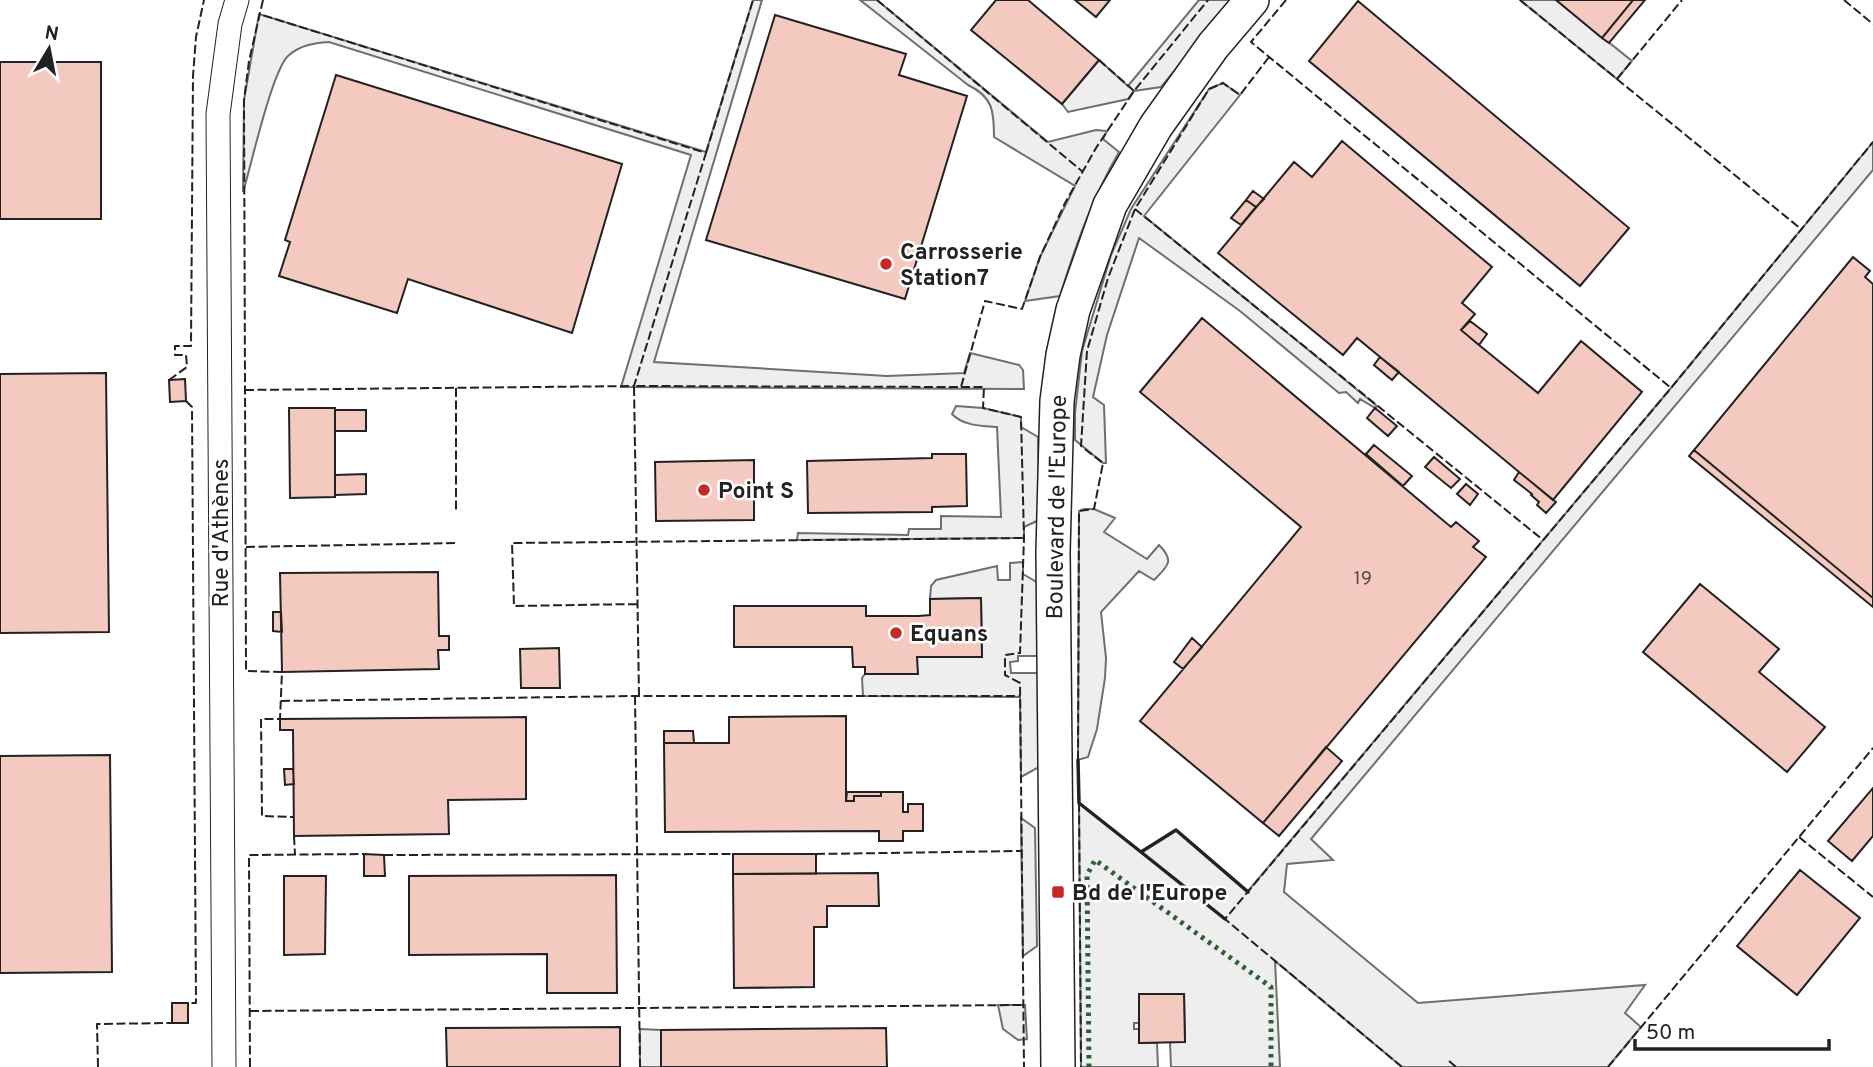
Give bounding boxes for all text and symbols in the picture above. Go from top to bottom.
north arrow [14,14,84,84]
text: N [43,21,60,47]
place label: Carrosserie Station7 [900,239,1023,294]
marker: Carrosserie Station7 [878,256,894,272]
street label: Boulevard de l'Europe [1042,394,1075,620]
street label: Rue d'Athènes [208,459,237,608]
place label: Point S [718,478,794,507]
marker: Point S [696,482,712,498]
house number: 19 [1354,567,1372,591]
place label: Equans [910,621,988,650]
marker: Equans [888,625,904,641]
place label: Bd de l'Europe [1072,880,1227,909]
marker: Bd de l'Europe [1050,884,1066,900]
scale bar [1635,1007,1829,1052]
text: 50 m [1646,1020,1695,1047]

